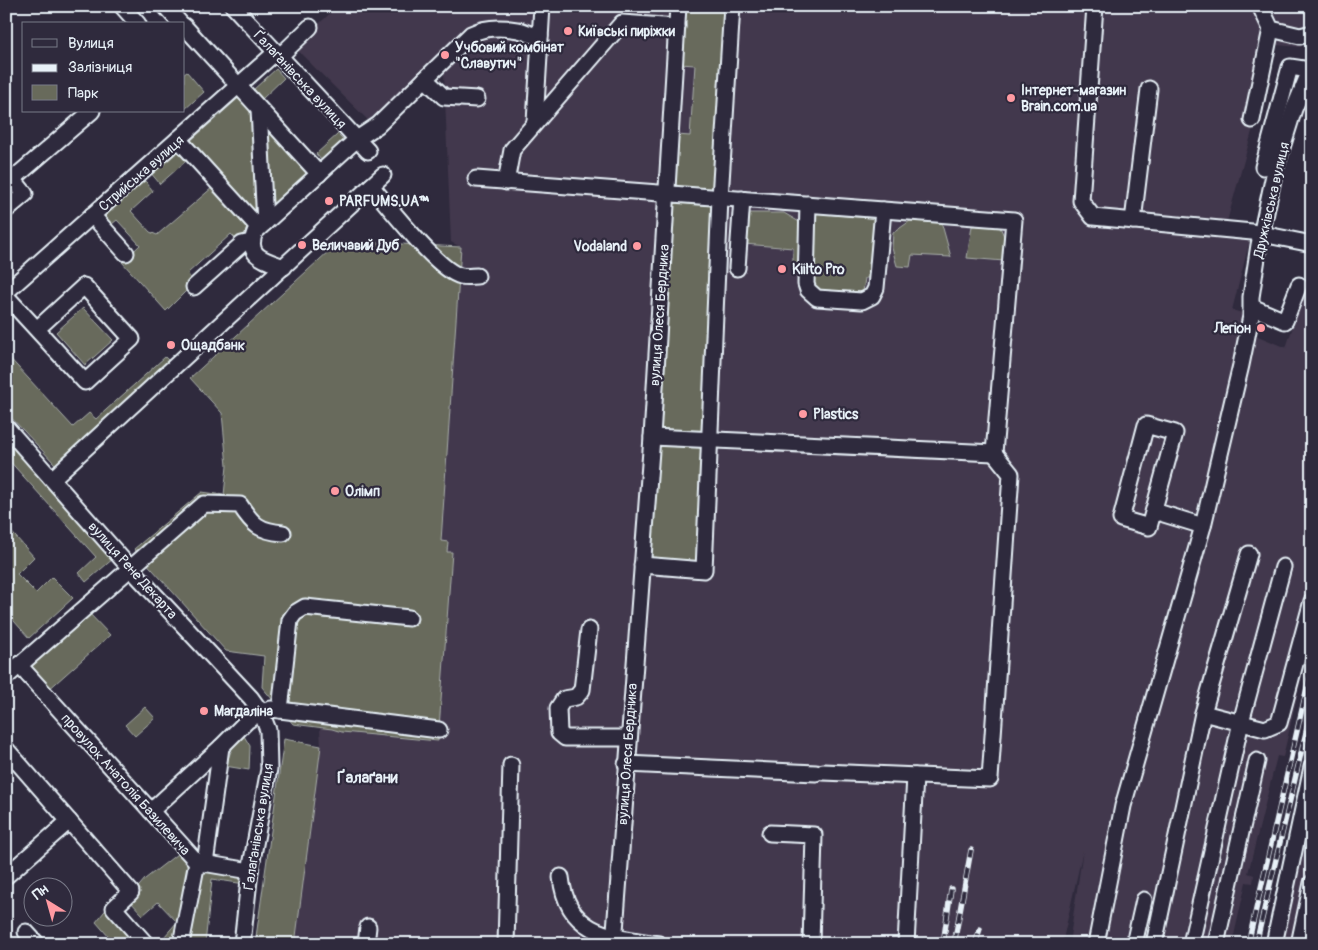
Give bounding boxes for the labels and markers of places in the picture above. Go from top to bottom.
place label: Київські пиріжки [578,23,676,40]
marker: Київські пиріжки [562,25,574,37]
place label: Учбовий комбінат "Славутич" [455,39,565,72]
marker: Учбовий комбінат "Славутич" [439,49,451,61]
place label: Інтернет-магазин Brain.com.ua [1021,82,1126,115]
marker: Інтернет-магазин Brain.com.ua [1005,92,1017,104]
place label: PARFUMS.UA™ [339,193,430,210]
marker: PARFUMS.UA™ [323,195,335,207]
place label: Величавий Дуб [312,237,399,254]
place label: Vodaland [574,238,627,255]
marker: Величавий Дуб [296,239,308,251]
marker: Vodaland [631,240,643,252]
place label: Kiilto Pro [792,261,845,278]
marker: Kiilto Pro [776,263,788,275]
place label: Легіон [1213,320,1251,337]
marker: Легіон [1255,322,1267,334]
place label: Ощадбанк [181,337,245,354]
marker: Ощадбанк [165,339,177,351]
place label: Plastics [813,406,859,423]
marker: Plastics [797,408,809,420]
place label: Олімп [345,483,380,500]
marker: Олімп [329,485,341,497]
place label: Магдаліна [214,703,274,720]
marker: Магдаліна [198,705,210,717]

